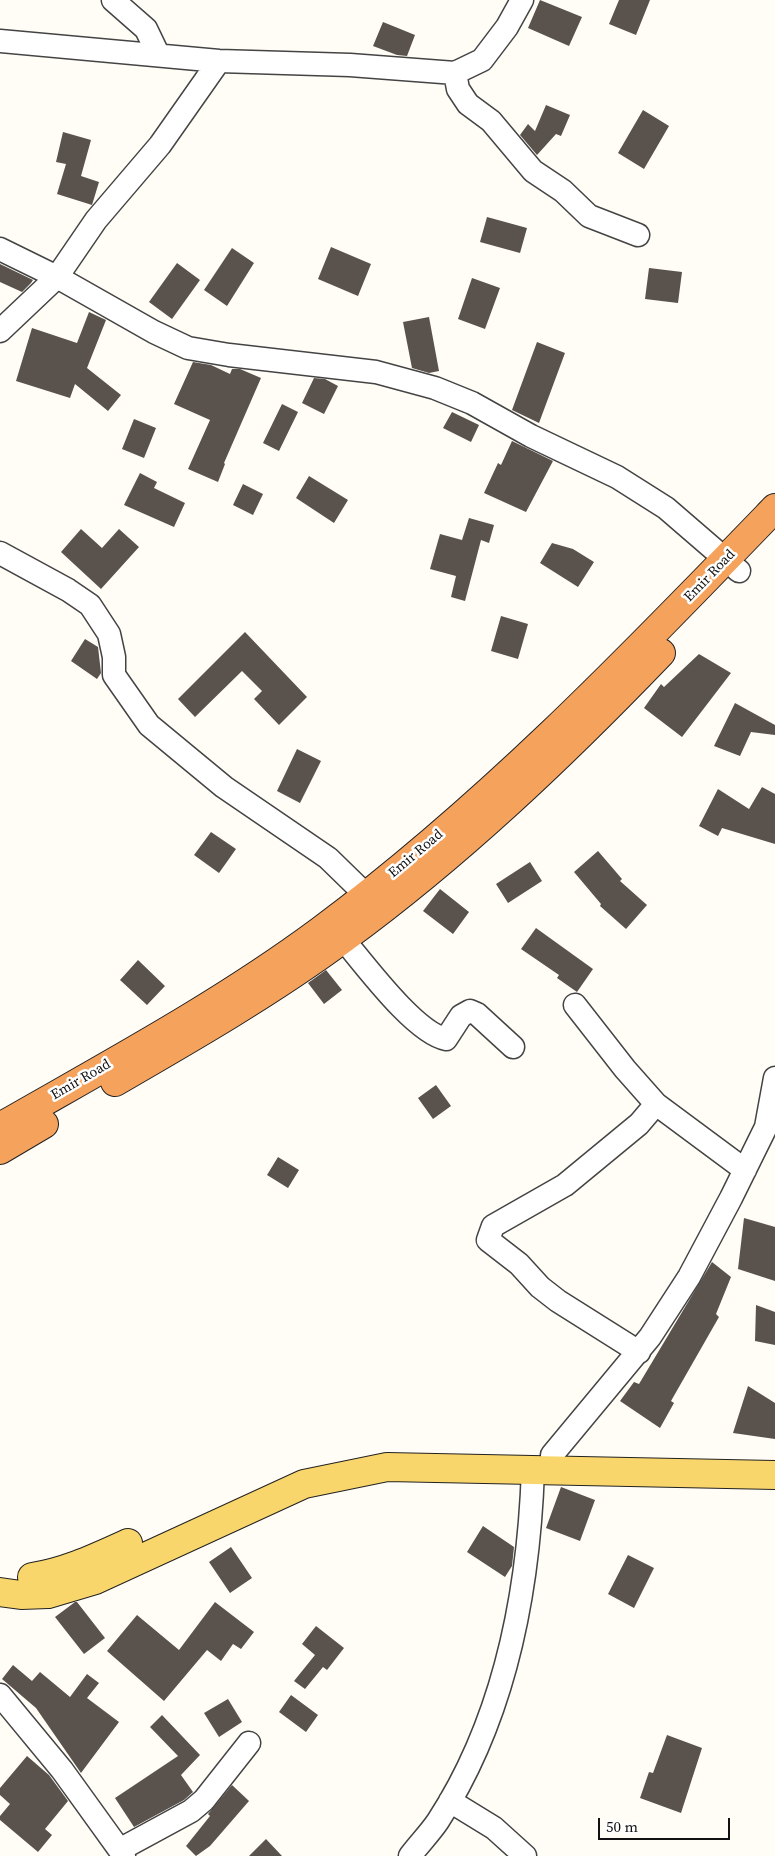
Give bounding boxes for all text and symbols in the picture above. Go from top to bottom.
street label: Emir Road [681,546,739,606]
street label: Emir Road [385,826,447,882]
street label: Emir Road [48,1056,114,1104]
scale bar [600,1808,732,1840]
text: 50 m [606,1816,638,1837]

